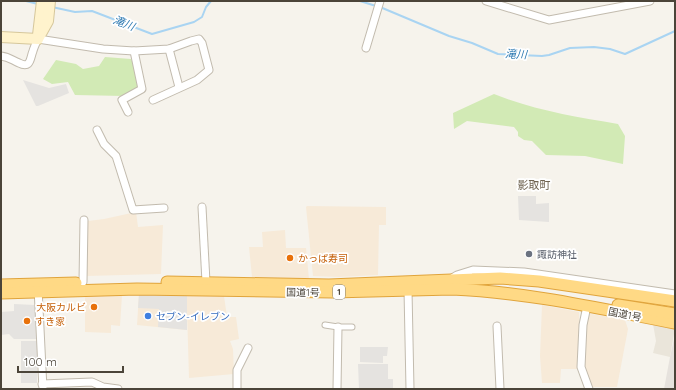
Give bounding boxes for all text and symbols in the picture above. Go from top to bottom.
water label: 滝川 [111,13,138,34]
water label: 滝川 [505,46,528,62]
district label: 影取町 [518,178,551,192]
place label: 諏訪神社 [537,248,577,261]
marker: 諏訪神社 [524,249,534,259]
place label: かっぱ寿司 [298,252,348,265]
marker: かっぱ寿司 [285,253,295,263]
road number: 1 [333,285,345,299]
street label: 国道1号 [286,286,320,299]
place label: 大阪カルビ [36,301,86,314]
marker: 大阪カルビ [89,302,99,312]
street label: 国道1号 [607,305,643,324]
place label: セブン-イレブン [156,310,230,323]
marker: セブン-イレブン [143,311,153,321]
place label: すき家 [35,315,65,328]
marker: すき家 [22,316,32,326]
scale bar [18,348,123,374]
text: 100 m [24,354,57,369]

